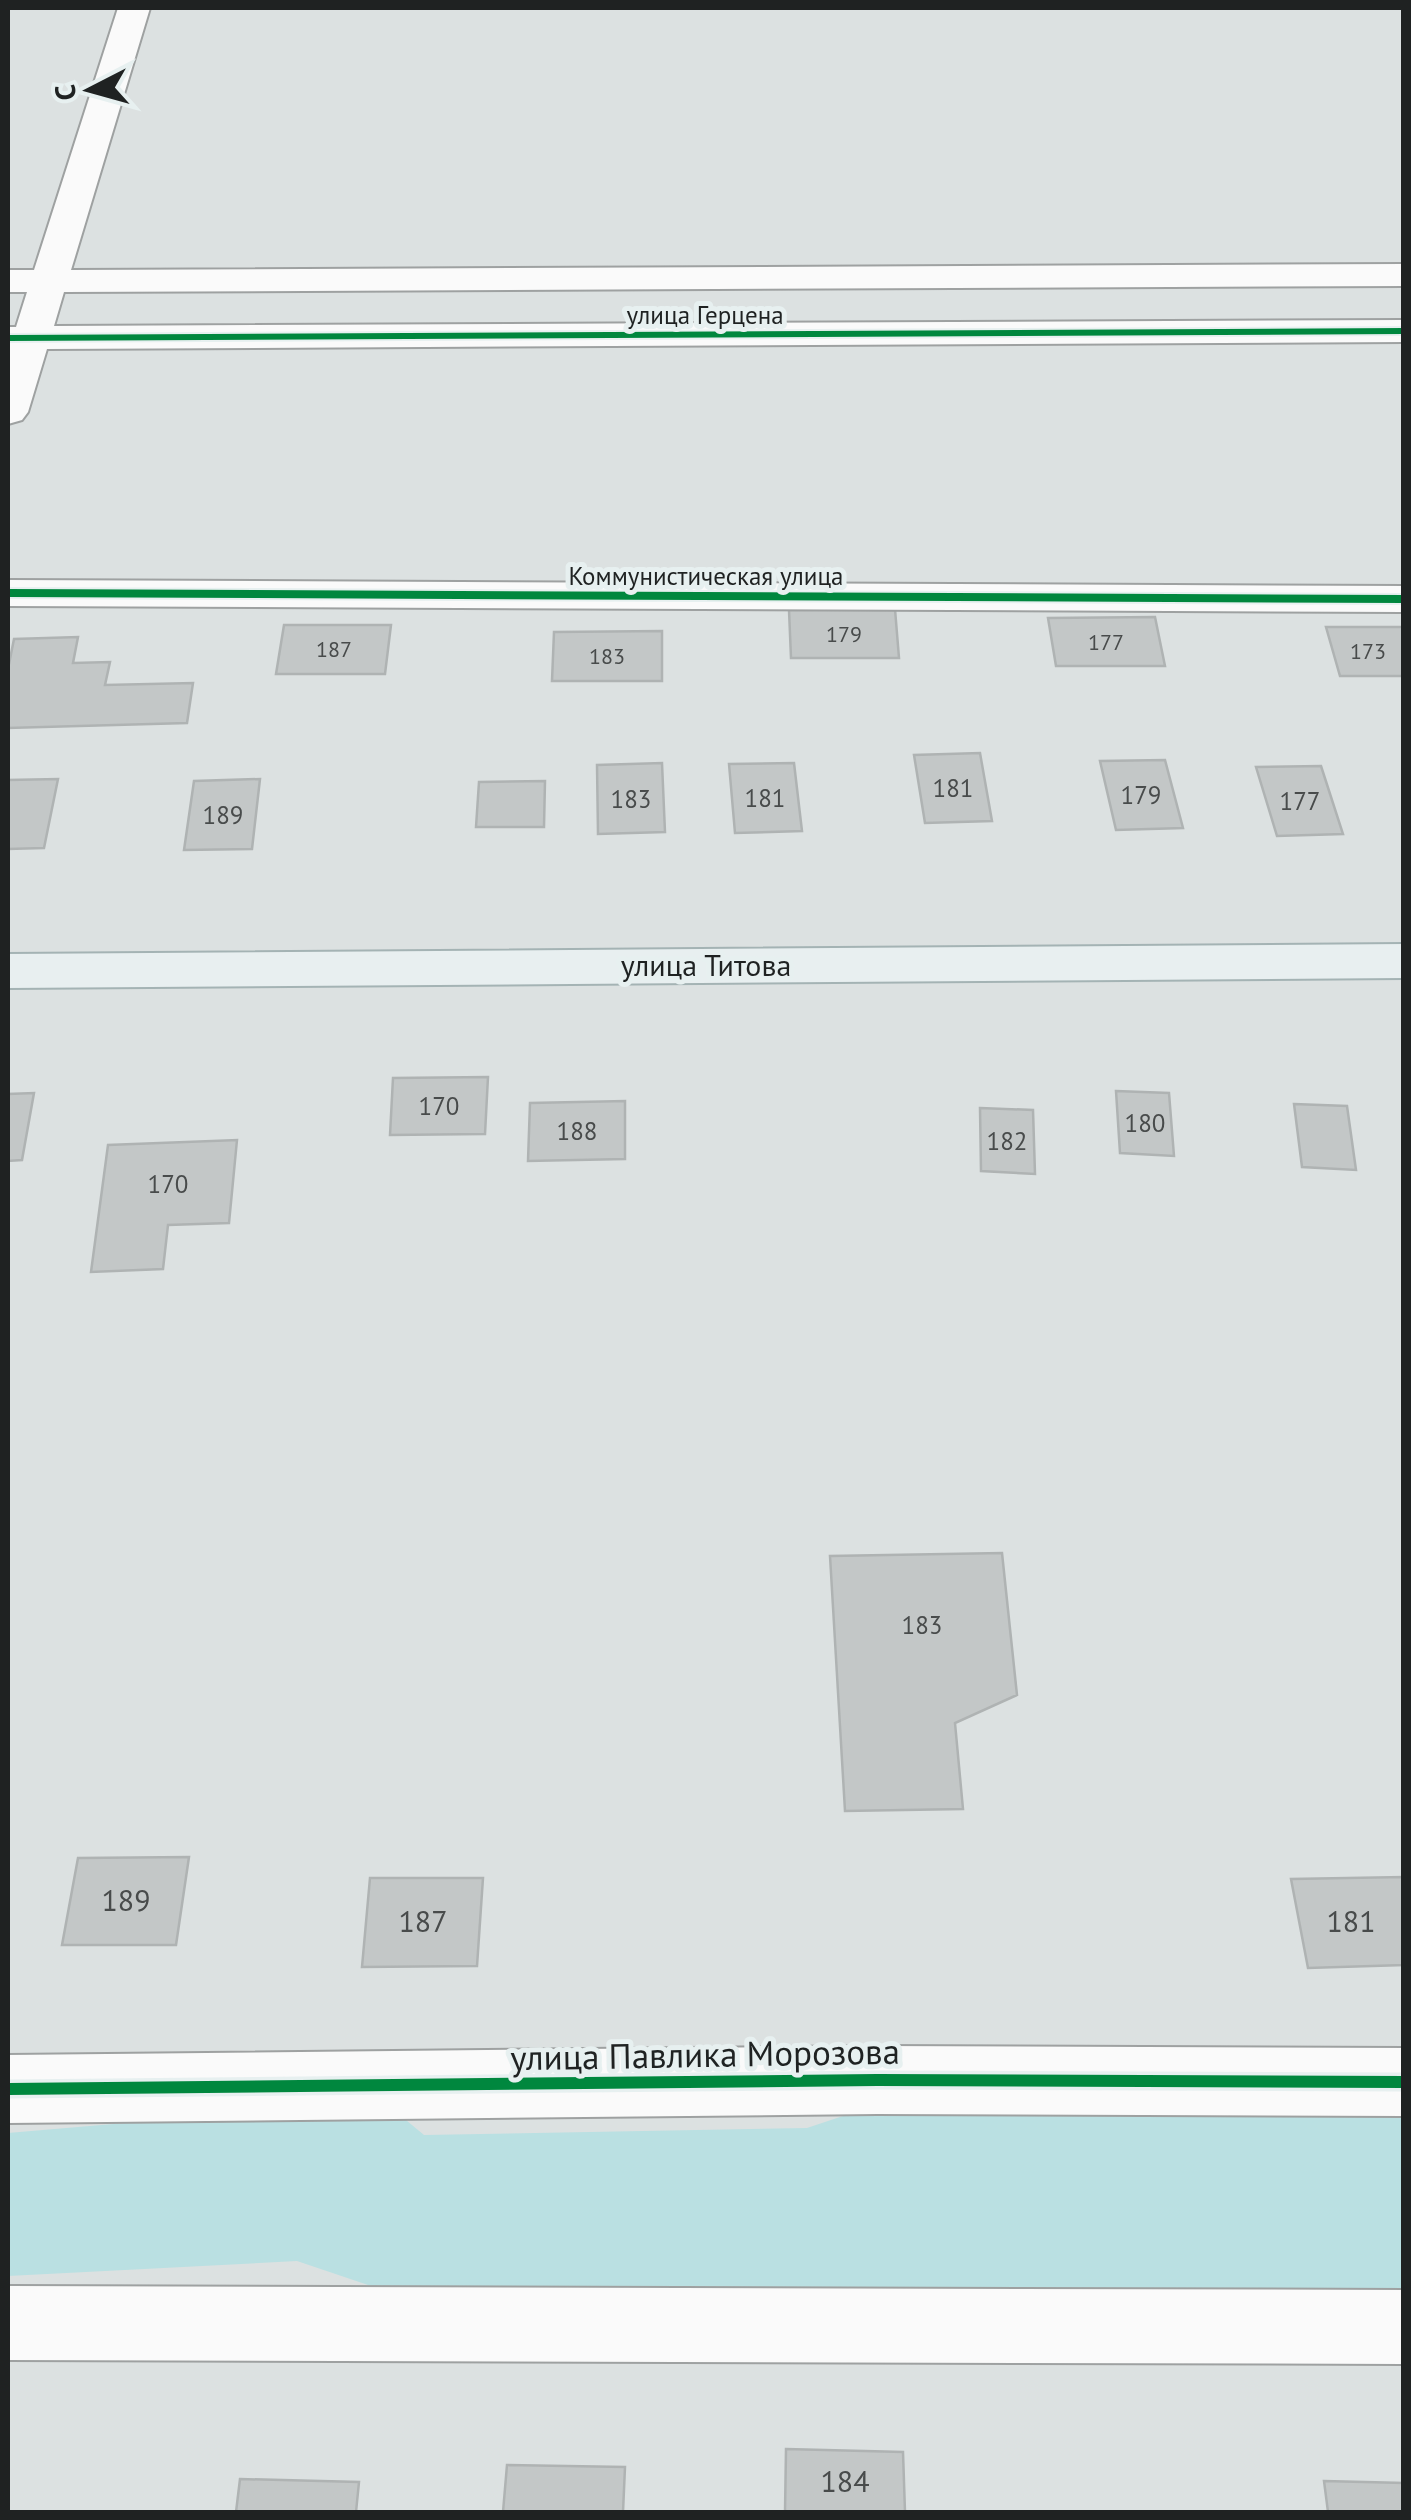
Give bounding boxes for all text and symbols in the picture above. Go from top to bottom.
north arrow [40,40,140,140]
text: С [45,83,84,102]
street label: улица Герцена [626,299,784,331]
street label: Коммунистическая улица [568,560,844,592]
house number: 179 [826,620,862,648]
house number: 177 [1088,628,1124,656]
house number: 187 [316,635,352,663]
house number: 173 [1350,637,1386,665]
house number: 183 [589,642,625,670]
house number: 181 [933,772,973,804]
house number: 179 [1121,779,1161,811]
house number: 181 [745,782,785,814]
house number: 183 [611,783,651,815]
house number: 177 [1280,785,1320,817]
house number: 189 [203,799,243,831]
street label: улица Титова [621,945,791,984]
house number: 170 [419,1090,459,1122]
house number: 180 [1125,1107,1165,1139]
house number: 188 [557,1115,597,1147]
house number: 182 [987,1125,1027,1157]
house number: 170 [148,1168,188,1200]
house number: 183 [902,1609,942,1641]
house number: 189 [101,1880,151,1919]
house number: 187 [398,1901,448,1940]
house number: 181 [1326,1901,1376,1940]
street label: улица Павлика Морозова [510,2028,900,2080]
house number: 184 [820,2461,870,2500]

